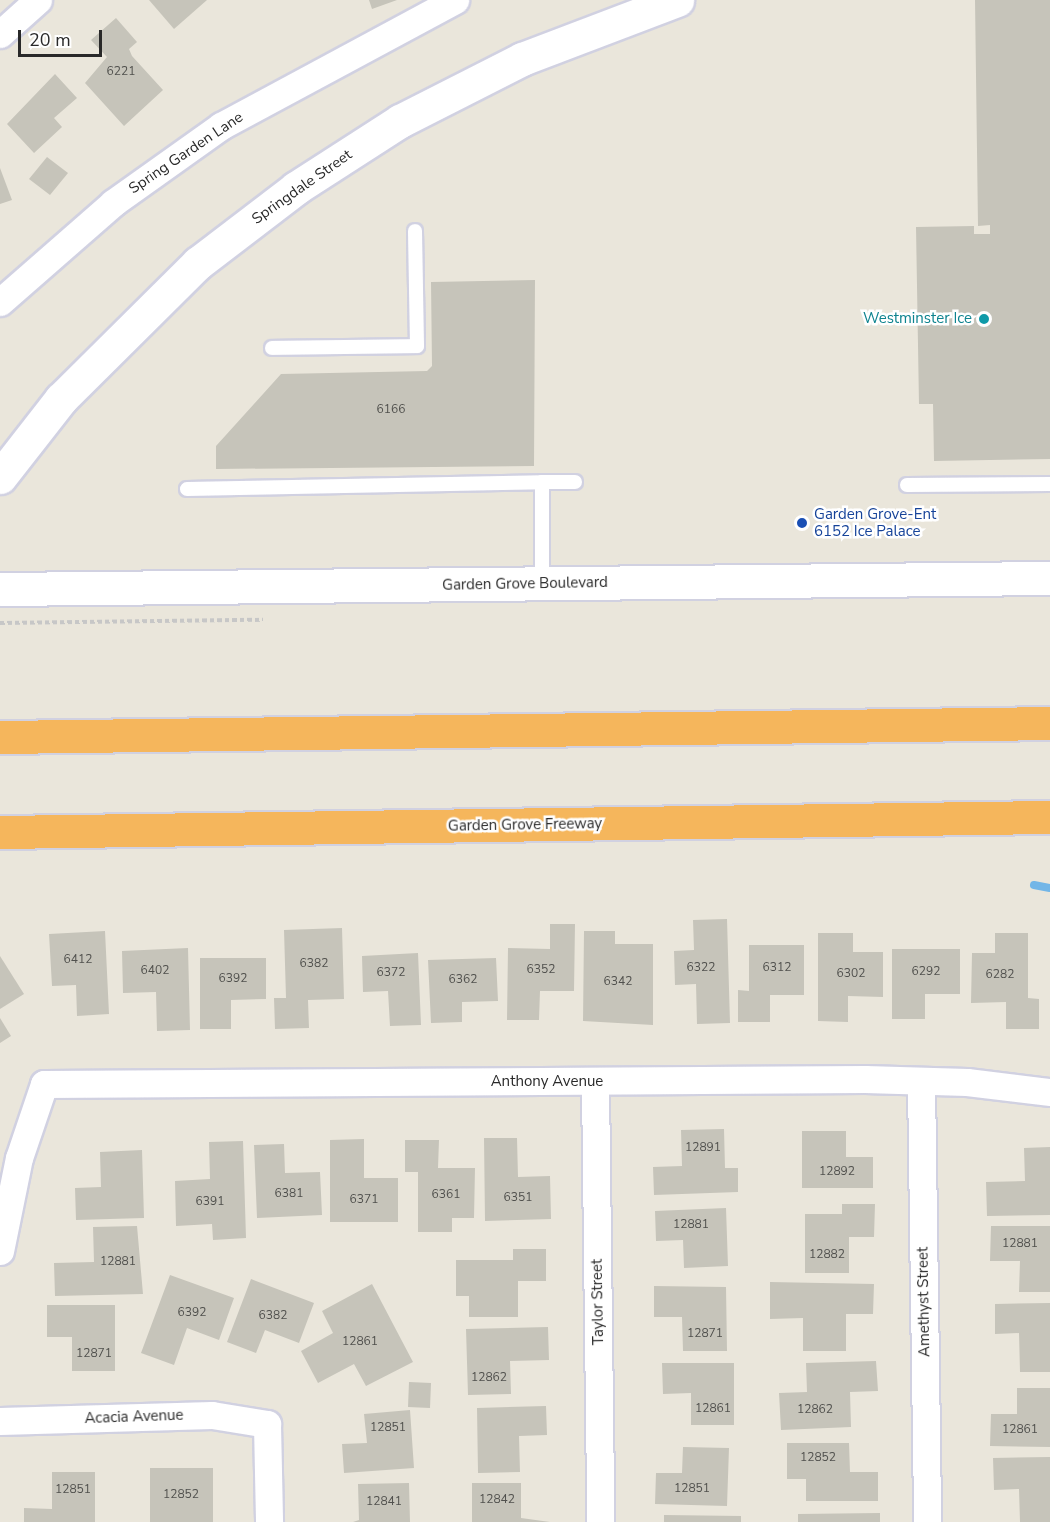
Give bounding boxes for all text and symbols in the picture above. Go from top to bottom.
scale bar [21,18,105,56]
text: 20 m [29,28,71,52]
house number: 6221 [107,65,135,79]
street label: Spring Garden Lane [126,108,246,198]
street label: Springdale Street [249,146,355,228]
place label: Westminster Ice [863,310,972,328]
marker: Westminster Ice [977,312,991,326]
house number: 6166 [377,403,405,417]
place label: Garden Grove-Ent 6152 Ice Palace [814,505,936,540]
marker: Garden Grove-Ent 6152 Ice Palace [795,516,809,530]
street label: Garden Grove Boulevard [442,574,608,594]
street label: Garden Grove Freeway [448,815,602,835]
house number: 6412 [64,953,92,967]
house number: 6382 [300,957,328,971]
house number: 6322 [687,961,715,975]
house number: 6312 [763,961,791,975]
house number: 6352 [527,963,555,977]
house number: 6402 [141,964,169,978]
house number: 6292 [912,965,940,979]
house number: 6372 [377,966,405,980]
house number: 6302 [837,967,865,981]
house number: 6282 [986,968,1014,982]
house number: 6392 [219,972,247,986]
house number: 6362 [449,973,477,987]
house number: 6342 [604,975,632,989]
street label: Anthony Avenue [491,1073,603,1091]
house number: 12891 [685,1141,721,1155]
house number: 12892 [819,1165,855,1179]
house number: 6381 [275,1187,303,1201]
house number: 6361 [432,1188,460,1202]
house number: 6351 [504,1191,532,1205]
house number: 6371 [350,1193,378,1207]
house number: 6391 [196,1195,224,1209]
house number: 12881 [673,1218,709,1232]
house number: 12881 [1002,1237,1038,1251]
street label: Amethyst Street [914,1247,934,1357]
house number: 12882 [809,1248,845,1262]
house number: 12881 [100,1255,136,1269]
street label: Taylor Street [588,1259,608,1345]
house number: 6392 [178,1306,206,1320]
house number: 6382 [259,1309,287,1323]
house number: 12871 [687,1327,723,1341]
house number: 12861 [342,1335,378,1349]
house number: 12871 [76,1347,112,1361]
house number: 12862 [471,1371,507,1385]
house number: 12861 [695,1402,731,1416]
house number: 12862 [797,1403,833,1417]
street label: Acacia Avenue [84,1406,184,1428]
house number: 12851 [370,1421,406,1435]
house number: 12861 [1002,1423,1038,1437]
house number: 12852 [800,1451,836,1465]
house number: 12851 [674,1482,710,1496]
house number: 12851 [55,1483,91,1497]
house number: 12852 [163,1488,199,1502]
house number: 12842 [479,1493,515,1507]
house number: 12841 [366,1495,402,1509]

